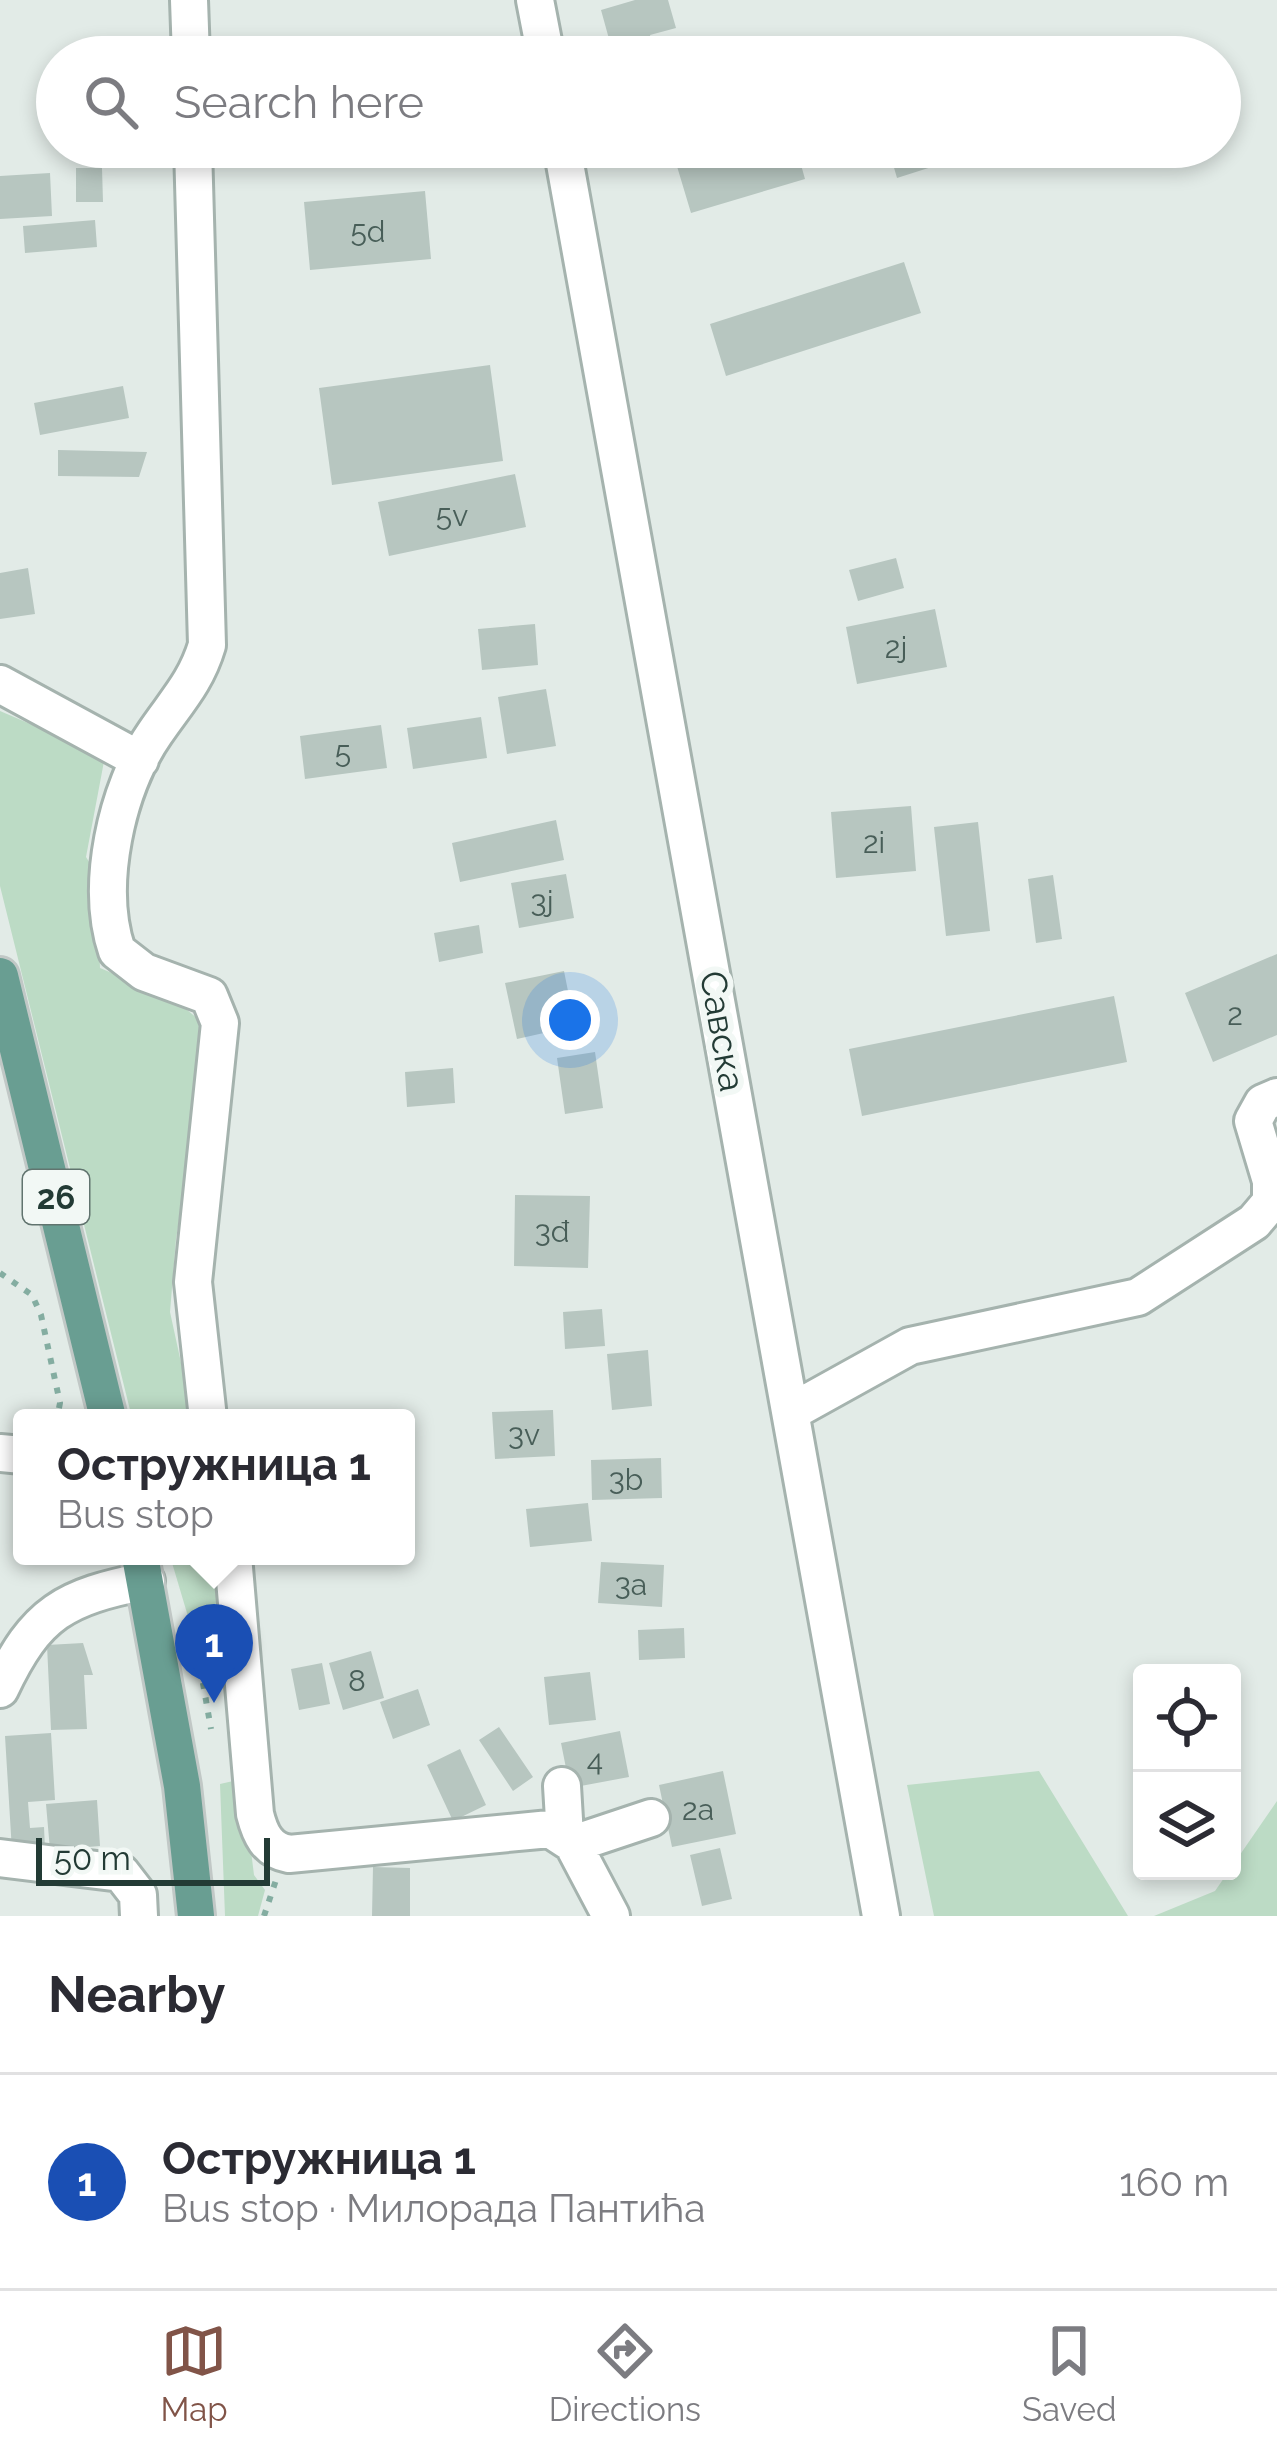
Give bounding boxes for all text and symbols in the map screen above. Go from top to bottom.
search box [36,36,1241,168]
icon: search [78,69,144,135]
text: Search here [174,76,424,129]
house number: 5d [350,214,386,249]
house number: 5v [436,498,468,533]
house number: 2j [885,630,907,665]
house number: 5 [335,735,351,770]
house number: 2i [863,825,885,860]
house number: 3j [531,884,553,919]
street label: Савска [692,967,754,1095]
your location [540,990,600,1050]
house number: 2 [1227,997,1243,1032]
road number: 26 [23,1170,89,1224]
house number: 3đ [535,1214,570,1249]
popup [13,1409,415,1565]
house number: 3v [508,1417,540,1452]
text: Остружница 1 [57,1438,371,1491]
house number: 3b [609,1462,643,1497]
text: Bus stop [57,1491,214,1537]
house number: 3a [615,1567,647,1602]
pin: 1 [175,1604,253,1703]
house number: 8 [348,1663,366,1698]
map controls [1133,1664,1241,1880]
button: locate [1133,1664,1241,1772]
house number: 4 [587,1743,603,1778]
button: layers [1133,1772,1241,1880]
house number: 2a [682,1792,714,1827]
scale bar [36,1832,270,1885]
text: 50 m [54,1839,131,1878]
text: Nearby [48,1964,225,2024]
text: Остружница 1 [162,2132,476,2185]
text: 1 [77,2159,97,2205]
text: 160 m [1119,2159,1229,2205]
text: Bus stop · Милорада Пантића [162,2185,706,2231]
tab: Map [161,2318,228,2429]
tab: Directions [549,2318,701,2429]
tab: Saved [1022,2318,1116,2429]

